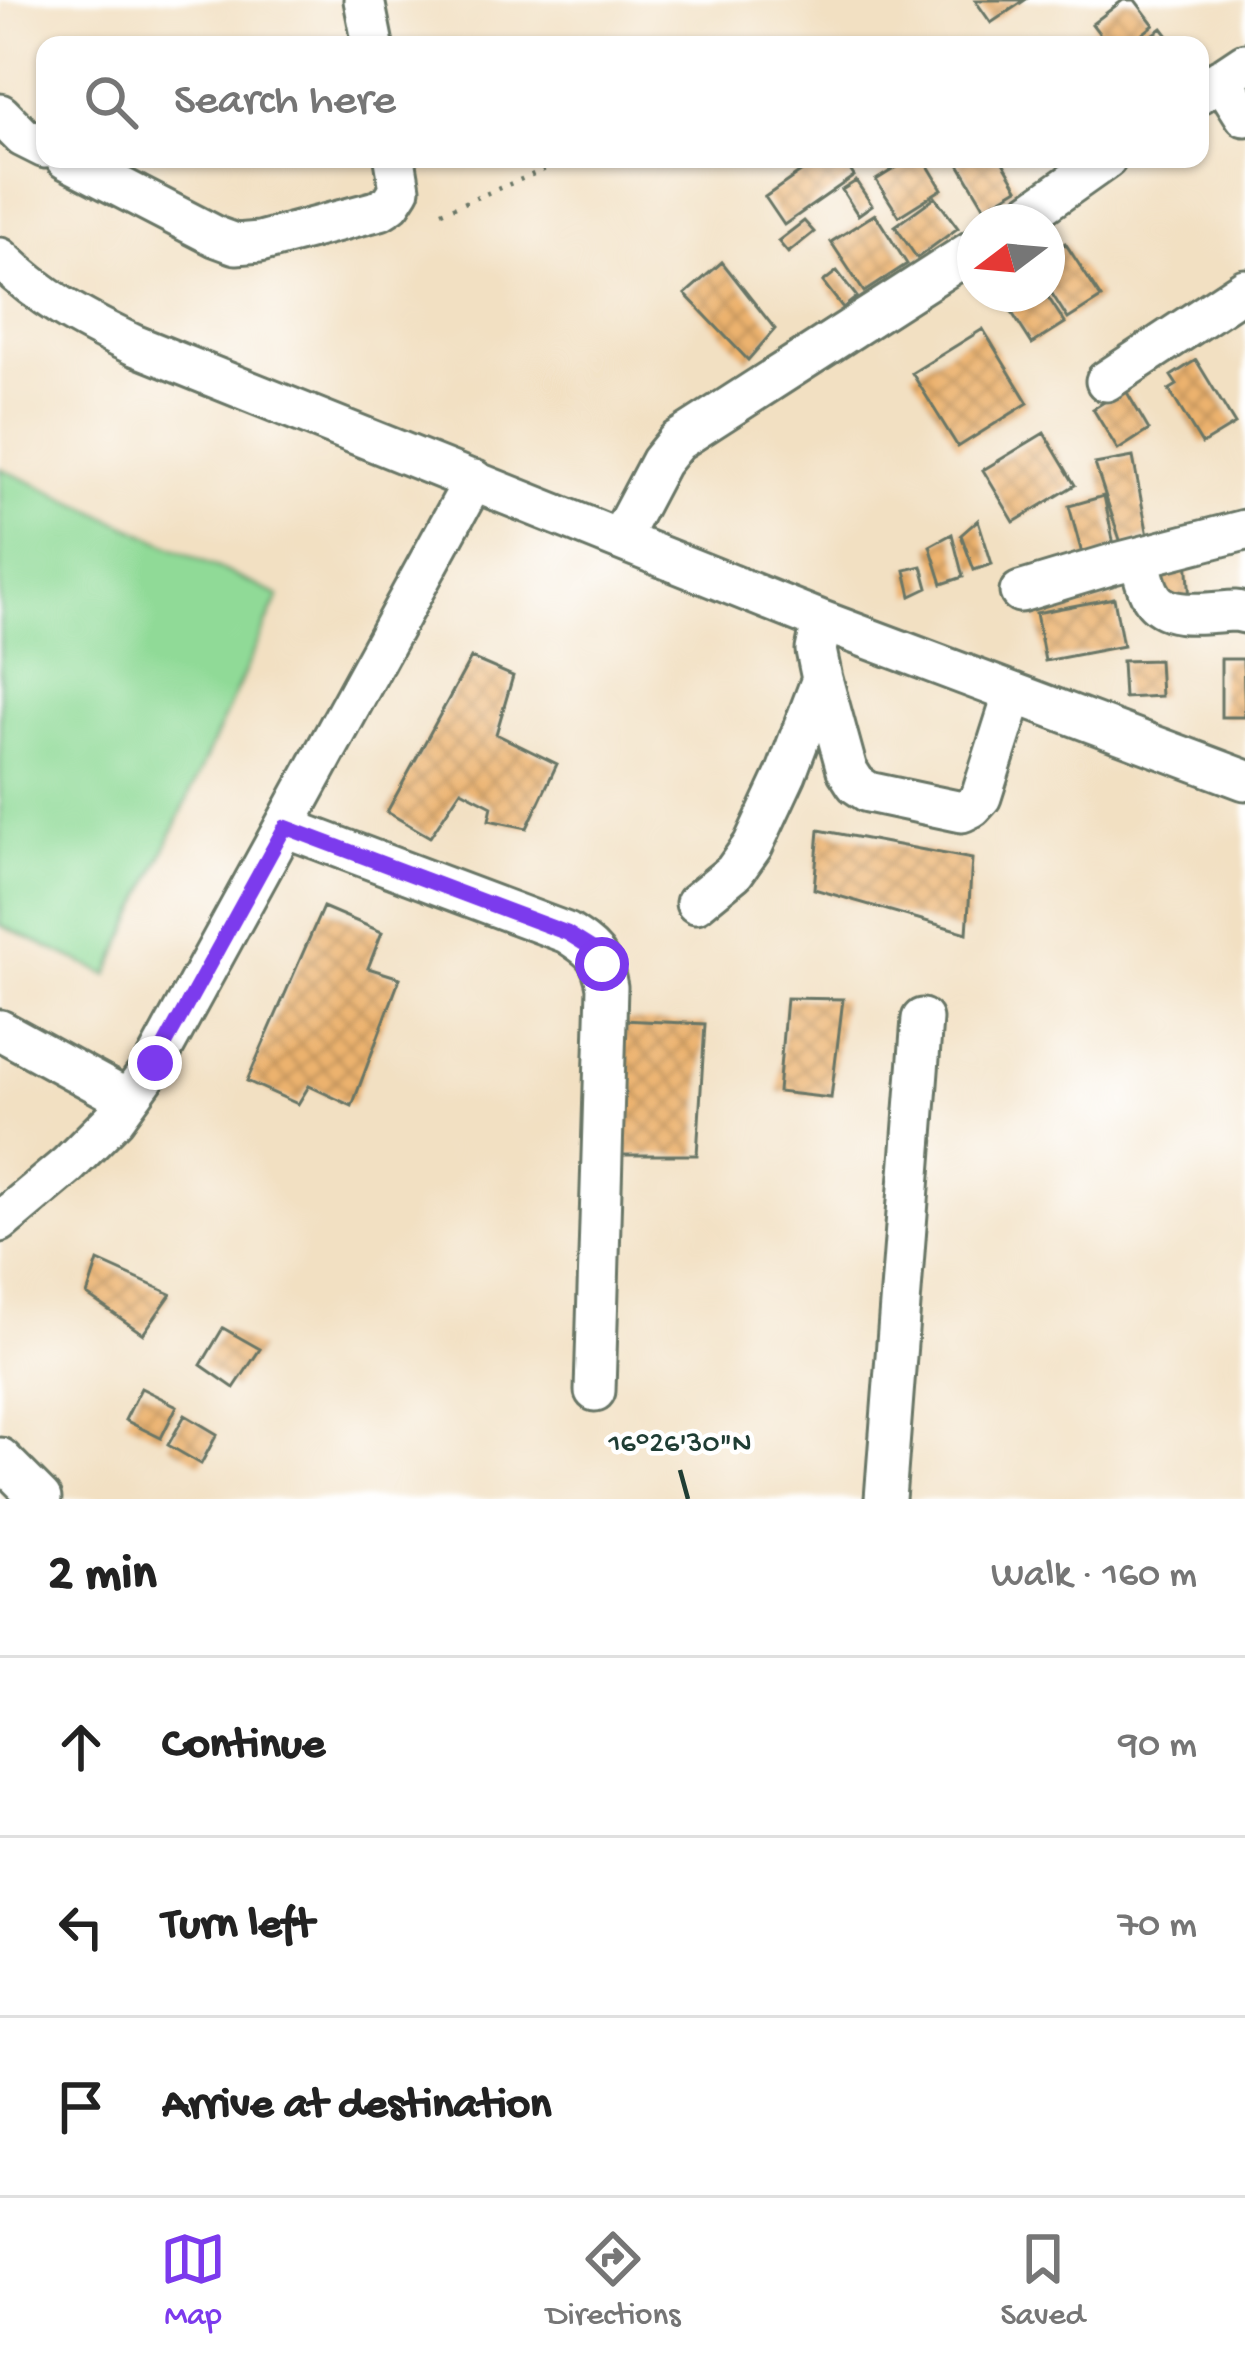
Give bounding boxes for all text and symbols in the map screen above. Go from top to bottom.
search box [36,36,1209,168]
icon: search [78,69,144,135]
text: Search here [174,76,396,129]
north arrow [957,204,1065,312]
route start [575,937,629,991]
route end [128,1036,182,1090]
text: 16°26'30"N [608,1428,752,1463]
text: 2 min [48,1547,157,1607]
text: Walk · 160 m [991,1554,1197,1600]
icon: ahead [48,1714,114,1780]
text: Continue [162,1720,325,1773]
text: 90 m [1118,1724,1197,1770]
icon: left [48,1894,114,1960]
text: Turn left [162,1900,314,1953]
text: 70 m [1118,1904,1197,1950]
icon: arrive [48,2074,114,2140]
text: Arrive at destination [162,2080,551,2133]
tab: Map [160,2226,226,2336]
tab: Directions [546,2226,680,2336]
tab: Saved [1000,2226,1085,2336]

